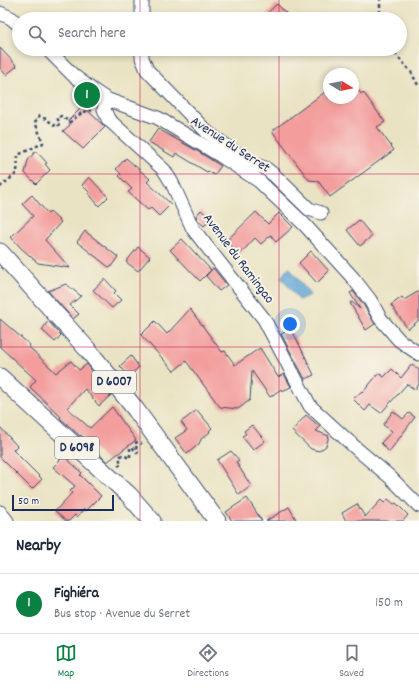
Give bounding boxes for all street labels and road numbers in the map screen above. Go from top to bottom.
street label: Avenue du Serret [186,112,274,178]
street label: Avenue du Ramingao [197,210,279,308]
road number: D 6007 [92,371,136,393]
road number: D 6098 [55,437,99,459]

